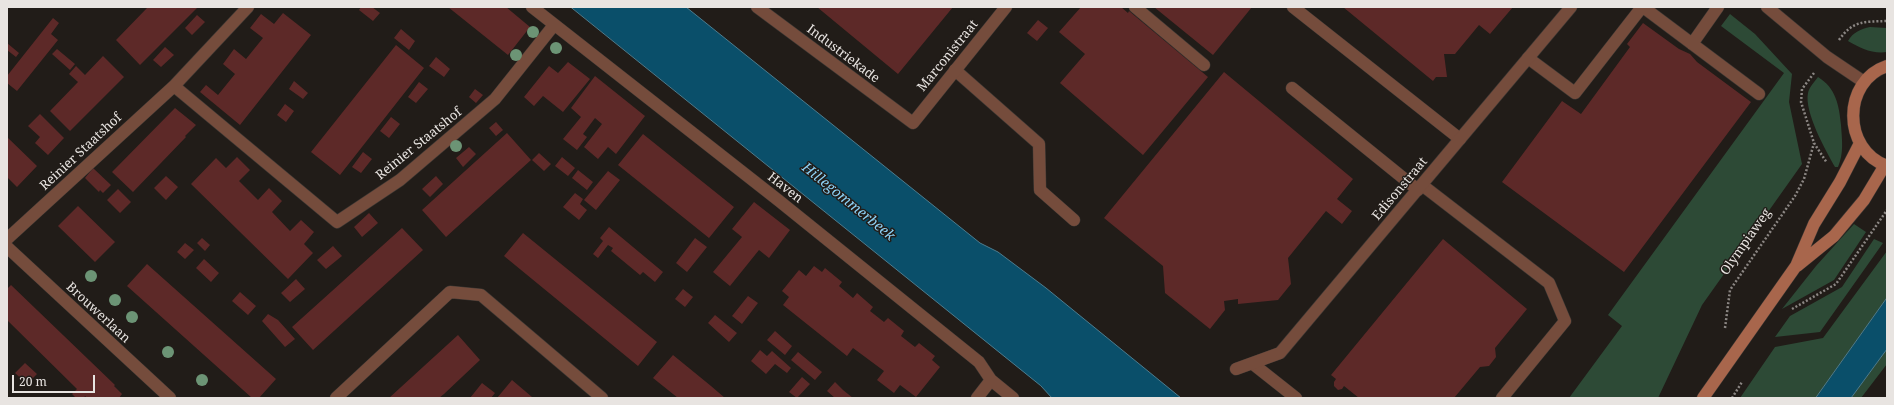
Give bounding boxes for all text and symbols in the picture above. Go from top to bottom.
street label: Marconistraat [914,17,982,95]
street label: Industriekade [804,22,882,86]
street label: Reinier Staatshof [373,105,465,183]
street label: Reinier Staatshof [37,110,125,194]
street label: Edisonstraat [1369,154,1431,224]
water label: Hillegommerbeek [798,159,898,245]
street label: Haven [764,169,806,207]
street label: Olympiaweg [1717,206,1775,278]
street label: Brouwerlaan [63,279,133,347]
scale bar [14,367,97,393]
text: 20 m [19,373,47,390]

